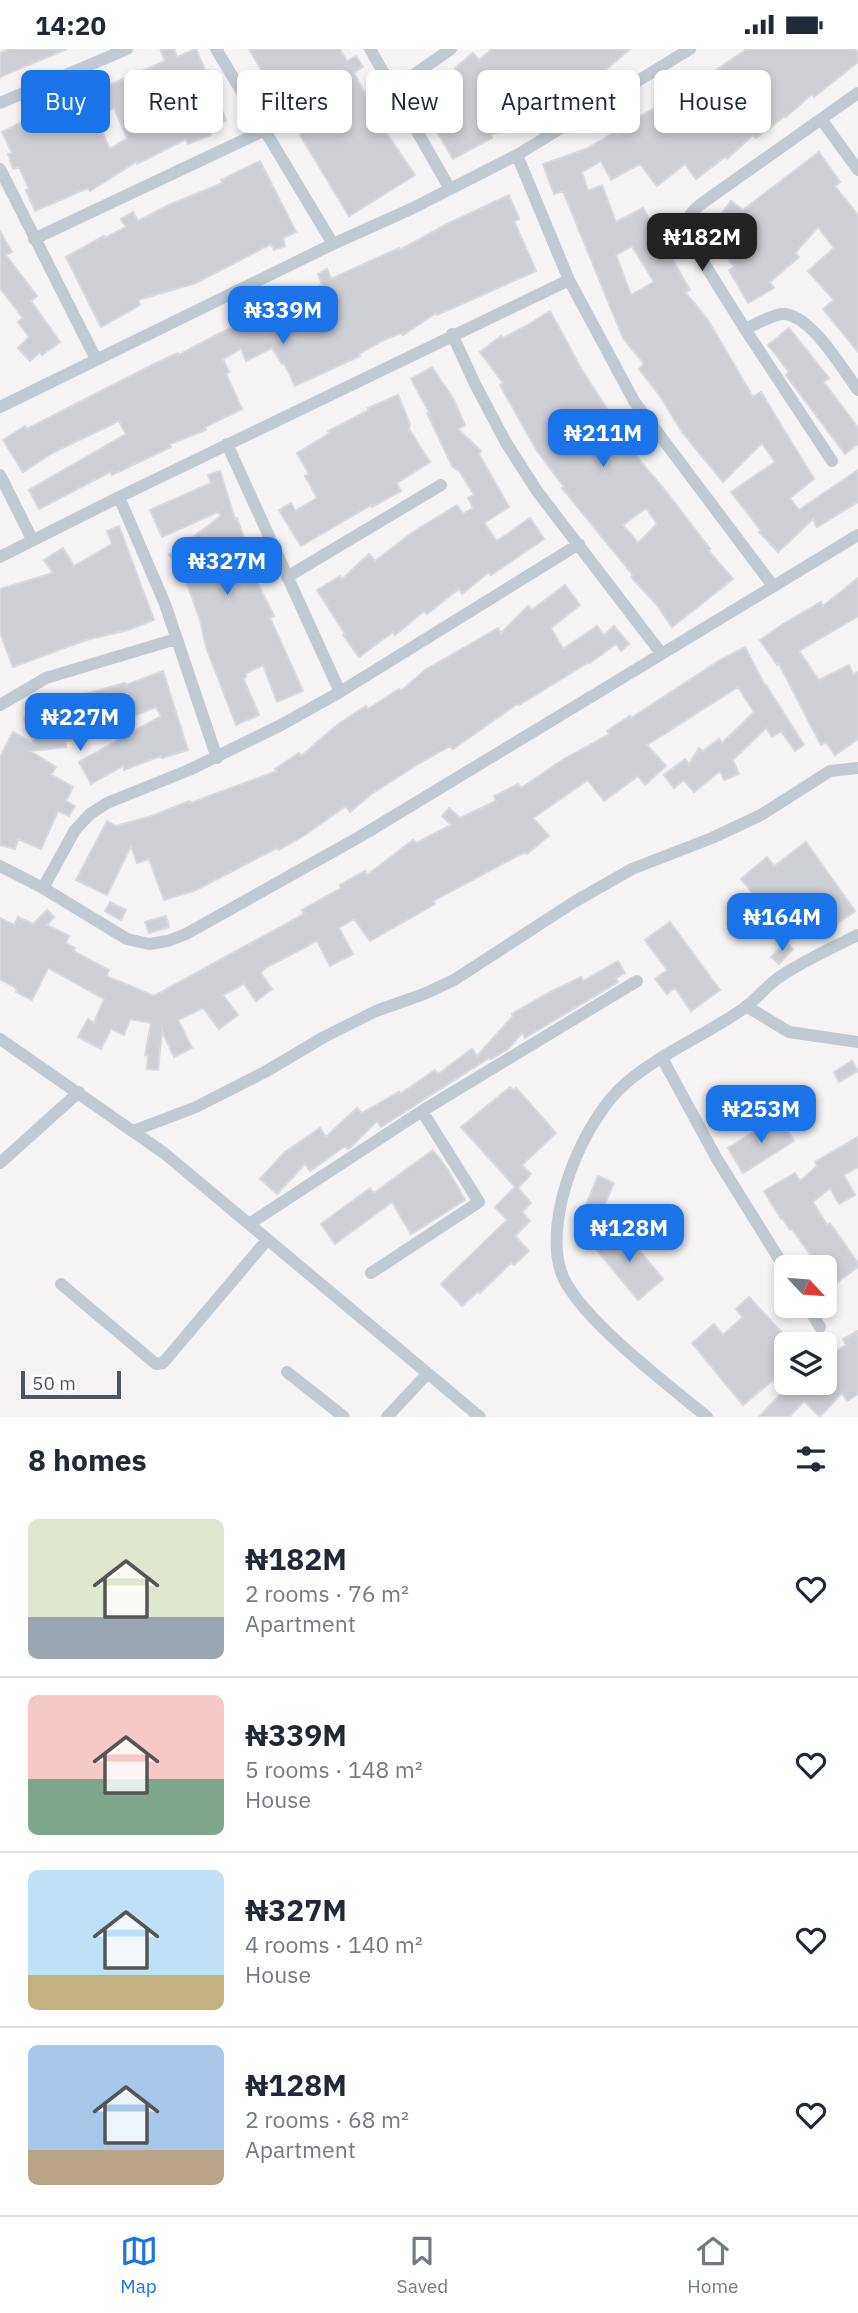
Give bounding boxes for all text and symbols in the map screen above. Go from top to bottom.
text: 14:20 [35,8,106,42]
chip: Buy [21,70,110,133]
chip: Rent [124,70,223,133]
chip: Filters [237,70,352,133]
chip: New [366,70,463,133]
chip: Apartment [477,70,640,133]
chip: House [654,70,771,133]
pin: ₦182M [653,213,751,273]
text: ₦182M [663,221,741,251]
pin: ₦339M [234,287,332,346]
text: ₦339M [244,294,322,324]
pin: ₦211M [554,409,652,469]
text: ₦211M [564,417,642,447]
pin: ₦327M [178,538,276,597]
text: ₦327M [188,545,266,575]
pin: ₦227M [31,693,129,753]
text: ₦227M [41,701,119,731]
pin: ₦164M [733,893,831,953]
text: ₦164M [743,901,821,931]
pin: ₦253M [712,1085,810,1145]
text: ₦253M [722,1093,800,1123]
pin: ₦128M [580,1205,678,1264]
text: ₦128M [590,1212,668,1242]
north arrow [774,1255,836,1318]
map controls [774,1255,837,1395]
button: layers [774,1332,837,1395]
scale bar [21,1368,121,1400]
text: 50 m [32,1371,76,1395]
text: 8 homes [28,1440,147,1479]
icon: filters [792,1440,830,1478]
text: ₦182M [245,1539,347,1578]
icon: home [84,1547,168,1631]
icon: heart [792,1570,830,1608]
text: 2 rooms · 76 m² [245,1578,409,1608]
text: Apartment [245,1608,356,1638]
text: ₦339M [245,1715,347,1754]
icon: home [84,1723,168,1807]
icon: heart [792,1746,830,1784]
text: 5 rooms · 148 m² [245,1754,423,1784]
text: House [245,1784,311,1814]
text: ₦327M [245,1890,347,1929]
icon: home [84,1898,168,1982]
icon: heart [792,1921,830,1959]
text: 4 rooms · 140 m² [245,1929,423,1959]
text: House [245,1959,311,1989]
text: ₦128M [245,2065,347,2104]
icon: home [84,2073,168,2157]
icon: heart [792,2096,830,2134]
text: 2 rooms · 68 m² [245,2104,409,2134]
text: Apartment [245,2134,356,2164]
tab: Map [120,2232,158,2298]
tab: Saved [397,2232,448,2298]
tab: Home [687,2232,738,2298]

